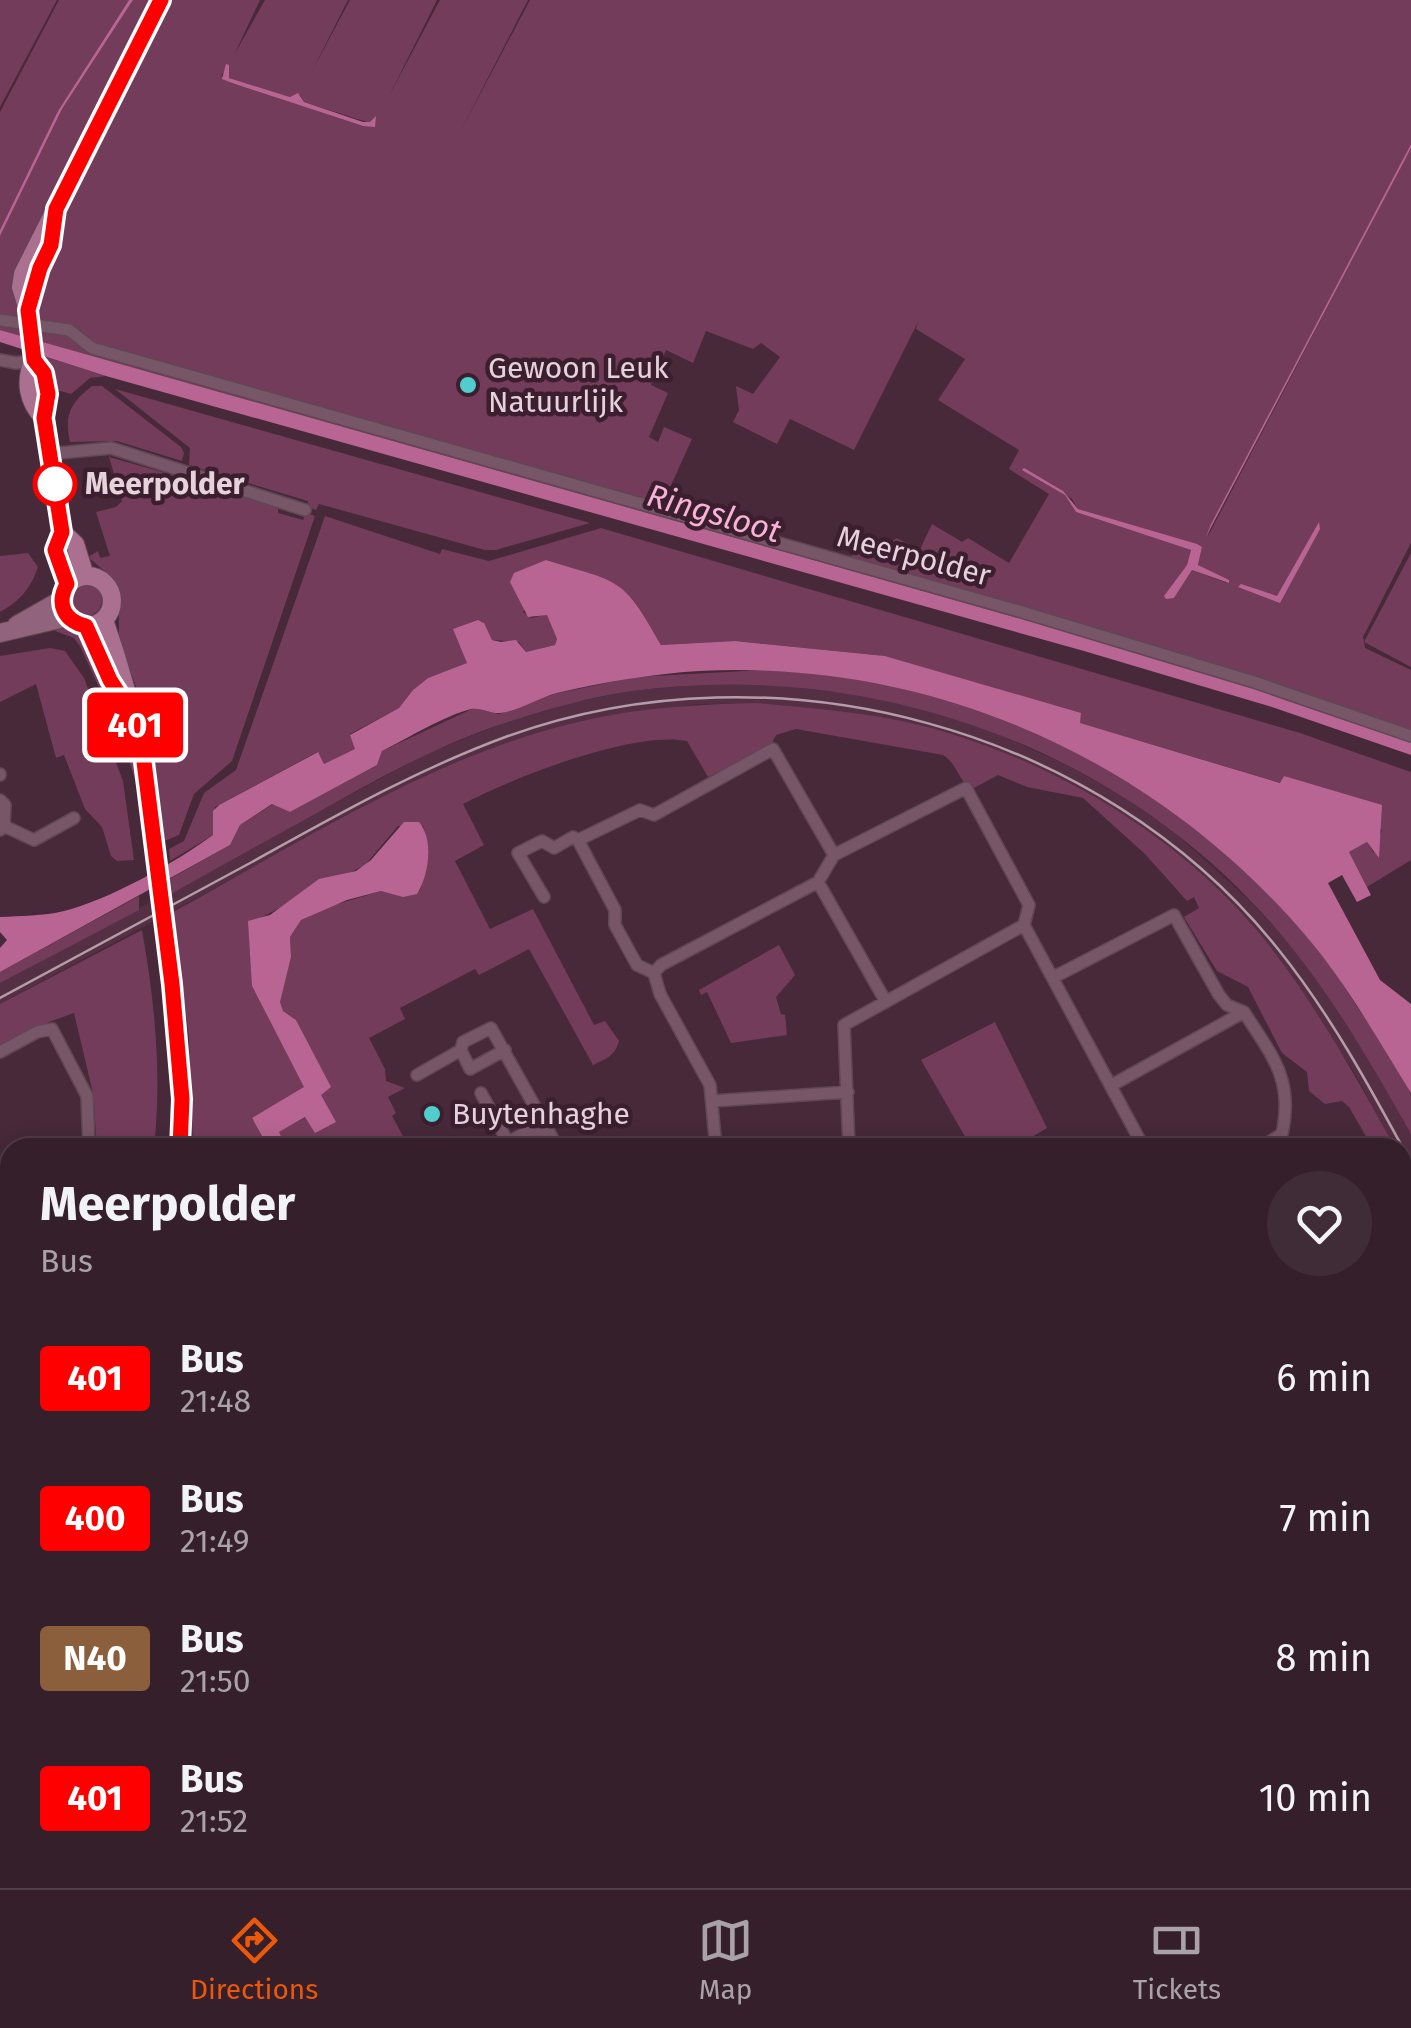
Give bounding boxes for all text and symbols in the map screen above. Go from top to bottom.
place label: Gewoon Leuk Natuurlijk [488,350,669,420]
marker: Gewoon Leuk Natuurlijk [457,374,479,396]
marker: Meerpolder [34,463,76,505]
place label: Meerpolder [85,466,245,502]
water label: Ringsloot [643,476,786,550]
street label: Meerpolder [833,518,995,594]
line badge: 401 [78,692,192,758]
text: 401 [107,704,163,746]
place label: Buytenhaghe [452,1096,630,1132]
marker: Buytenhaghe [421,1103,443,1125]
button: heart [1267,1171,1372,1276]
text: Meerpolder [40,1175,295,1233]
text: Bus [40,1242,93,1280]
text: Bus [180,1336,244,1382]
text: 6 min [1276,1355,1372,1401]
text: 401 [67,1357,123,1399]
text: 21:48 [180,1382,251,1420]
text: Bus [180,1476,244,1522]
text: 7 min [1280,1495,1372,1541]
text: 400 [65,1497,125,1539]
text: 21:49 [180,1522,250,1560]
text: Bus [180,1616,244,1662]
text: 8 min [1275,1635,1372,1681]
text: N40 [63,1637,127,1679]
text: 21:50 [180,1662,251,1700]
text: Bus [180,1756,244,1802]
text: 10 min [1259,1775,1372,1821]
text: 401 [67,1777,123,1819]
text: 21:52 [180,1802,248,1840]
tab: Directions [190,1913,318,2006]
tab: Map [698,1913,753,2006]
tab: Tickets [1133,1913,1221,2006]

